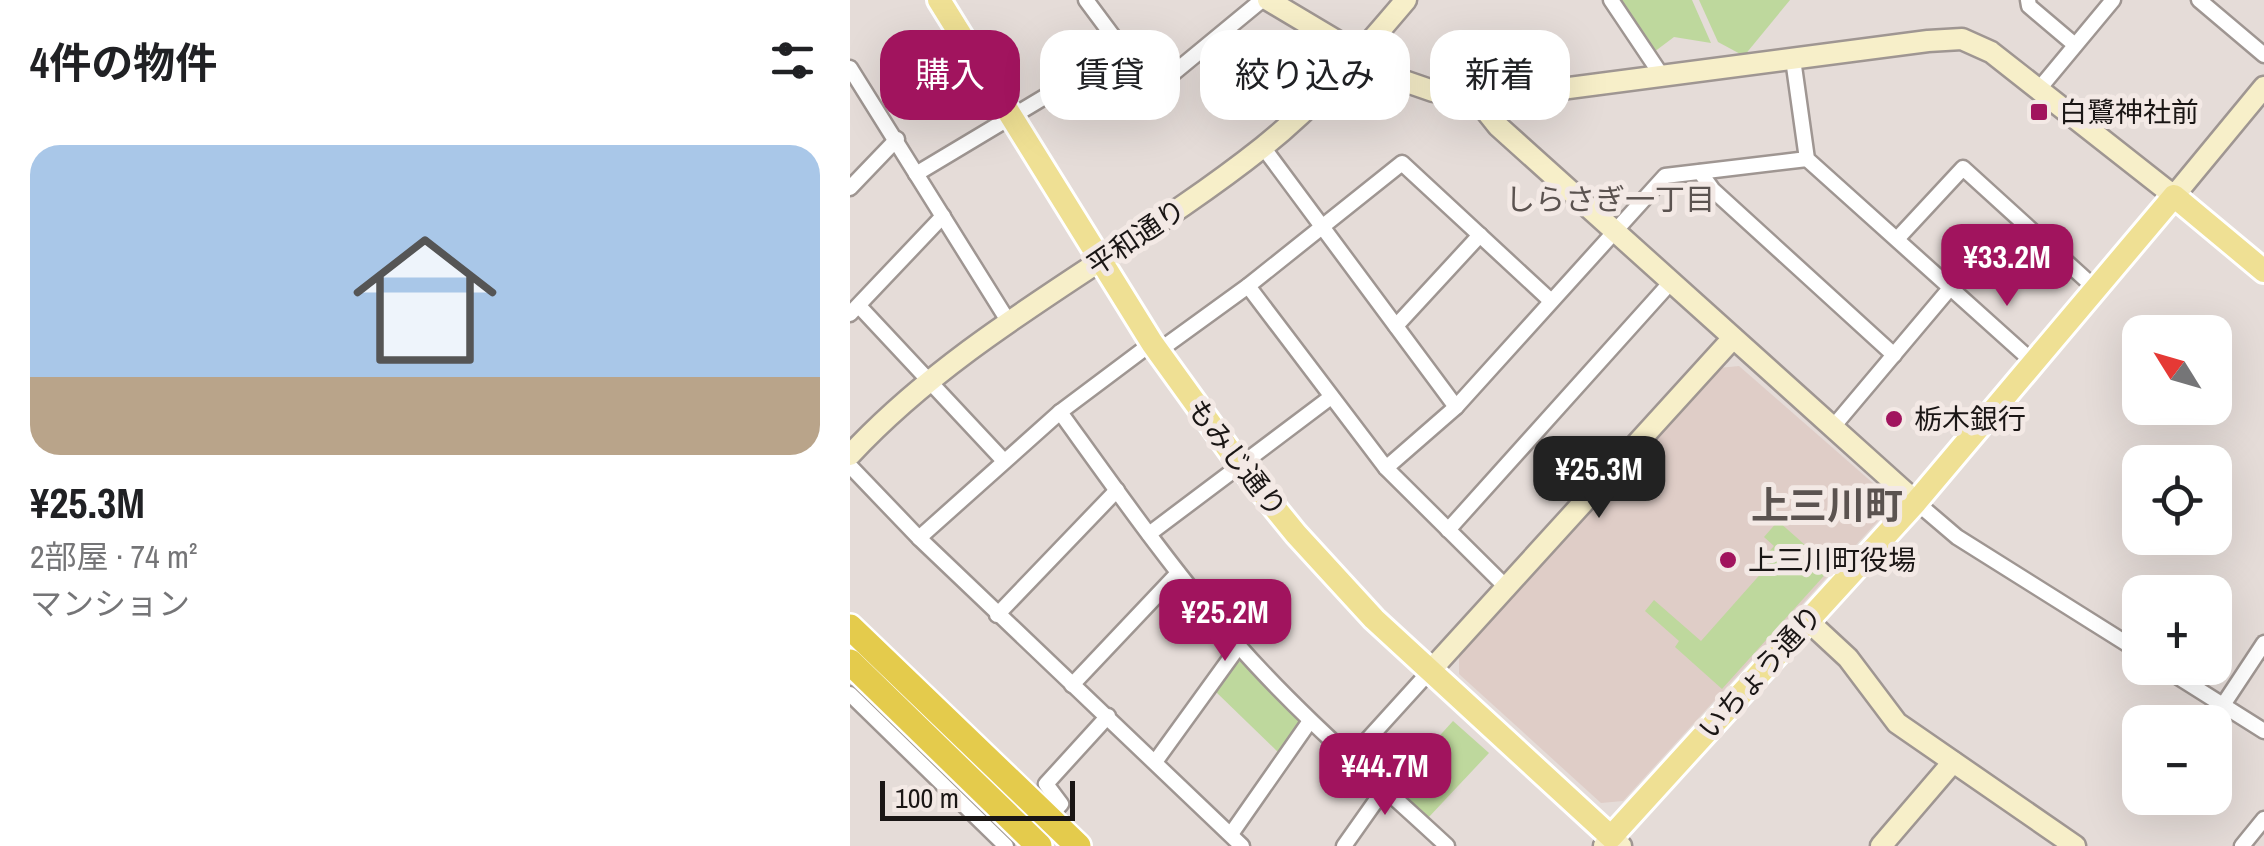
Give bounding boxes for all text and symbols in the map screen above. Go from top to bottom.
chip: 購入 [880,30,1020,120]
chip: 賃貸 [1040,30,1180,120]
chip: 絞り込み [1200,30,1410,120]
chip: 新着 [1430,30,1570,120]
icon: filters [765,33,820,88]
text: 4件の物件 [30,35,217,91]
place label: 白鷺神社前 [2059,93,2199,131]
marker: 白鷺神社前 [2028,101,2050,123]
district label: しらさぎ一丁目 [1505,179,1715,219]
street label: 平和通り [1079,190,1193,284]
icon: home [335,210,515,390]
pin: ¥33.2M [1926,224,2088,309]
text: ¥33.2M [1963,235,2051,278]
north arrow [2122,315,2232,425]
map controls [2122,315,2232,815]
street label: もみじ通り [1179,391,1295,525]
place label: 栃木銀行 [1914,400,2026,438]
marker: 栃木銀行 [1883,408,1905,430]
pin: ¥25.3M [1518,436,1680,521]
button: locate [2122,445,2232,555]
text: ¥25.3M [1555,447,1643,490]
text: ¥25.3M [30,475,145,531]
district label: 上三川町 [1751,480,1903,531]
text: 2部屋 · 74 m² [30,535,198,578]
place label: 上三川町役場 [1748,541,1916,579]
marker: 上三川町役場 [1717,549,1739,571]
button: + [2122,575,2232,685]
pin: ¥25.2M [1144,579,1306,664]
text: マンション [30,582,190,625]
text: ¥25.2M [1181,590,1269,633]
street label: いちょう通り [1690,597,1830,747]
button: − [2122,705,2232,815]
pin: ¥44.7M [1304,733,1466,818]
text: ¥44.7M [1341,744,1429,787]
scale bar [880,776,1075,820]
text: 100 m [895,779,959,817]

